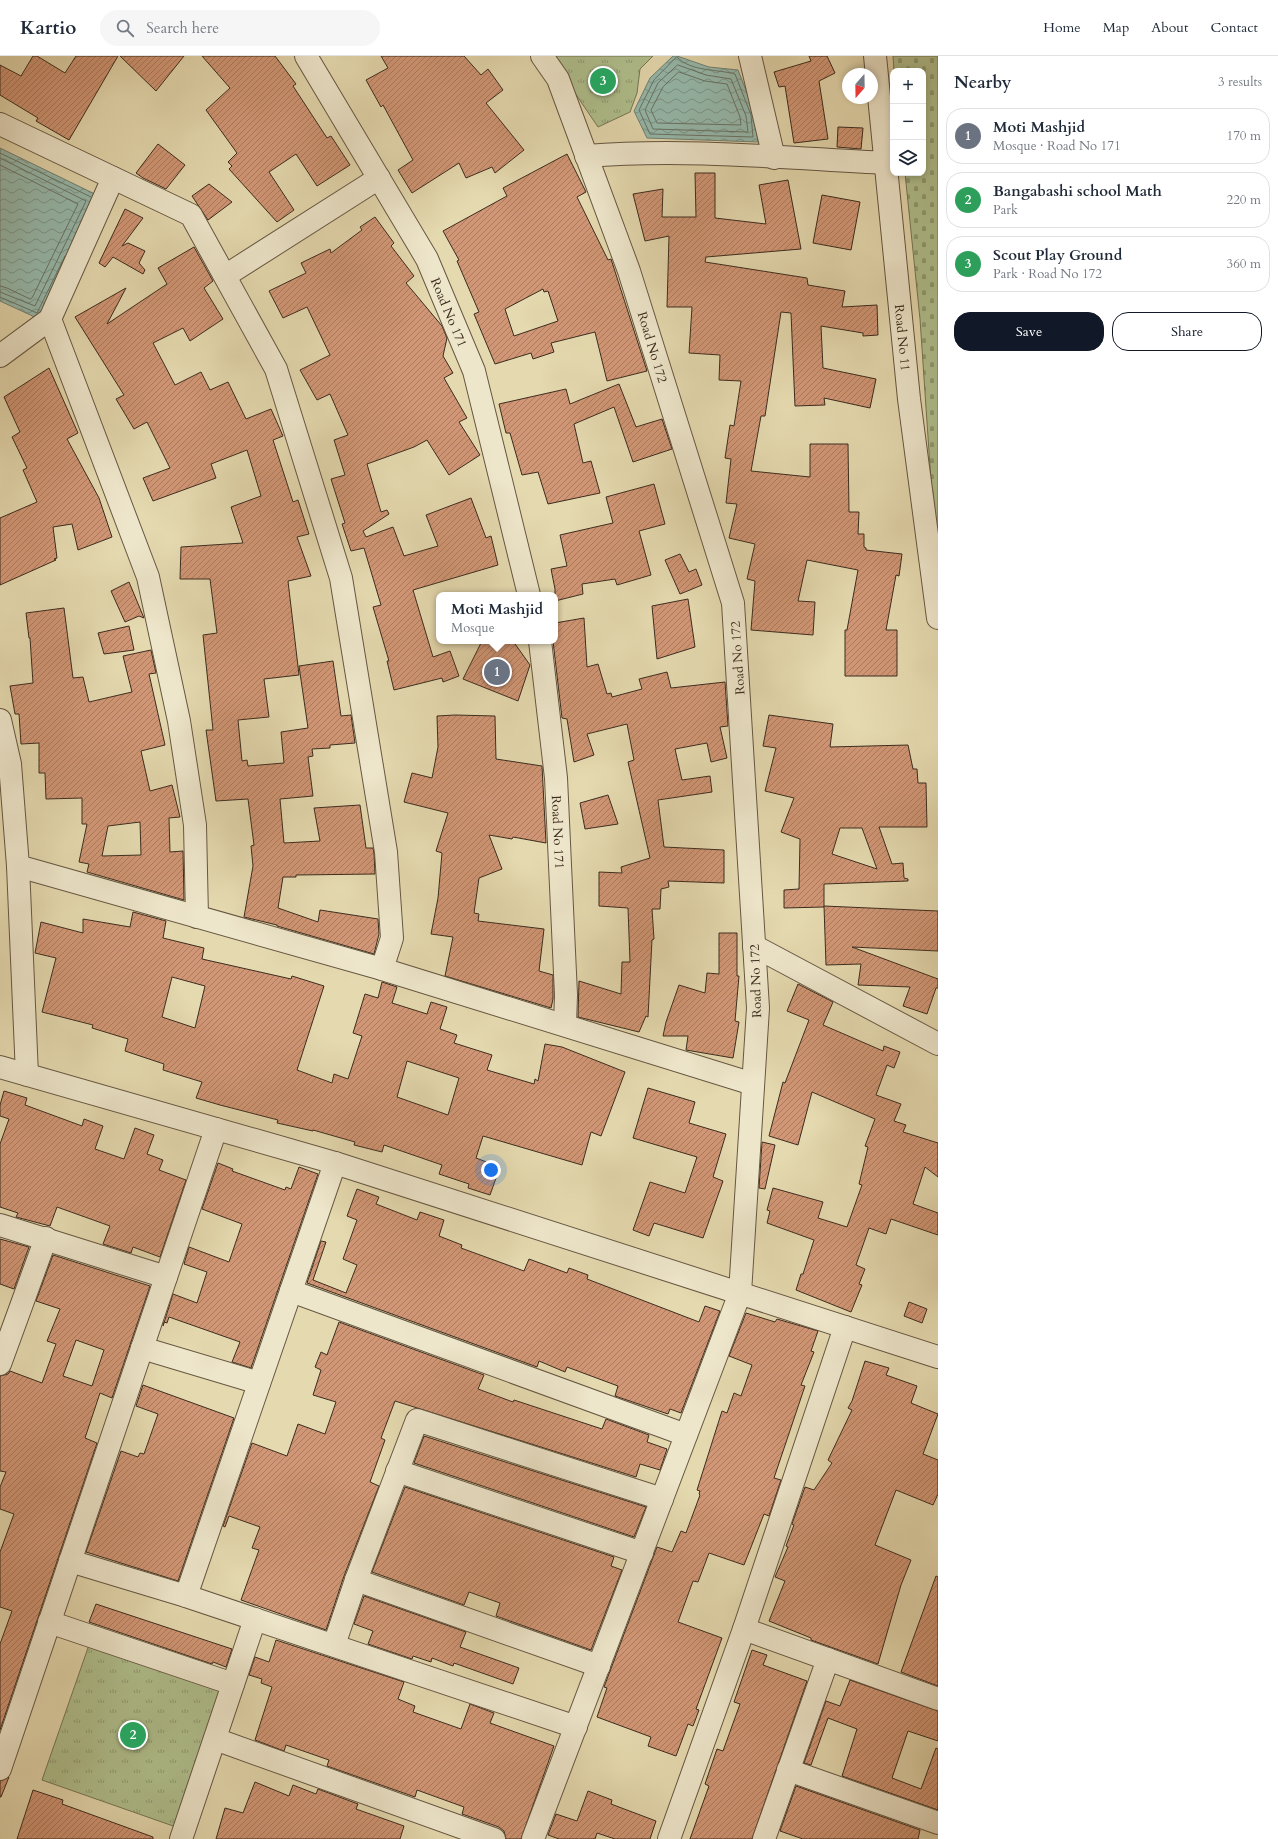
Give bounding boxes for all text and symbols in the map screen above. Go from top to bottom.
search box [100,10,380,46]
text: Kartio [20,15,76,41]
icon: search [114,17,136,39]
text: Search here [146,18,219,38]
text: Home [1043,18,1081,37]
text: Map [1103,18,1129,37]
text: About [1151,18,1188,37]
text: Contact [1210,18,1258,37]
pin: 3 [590,66,616,96]
north arrow [842,68,878,104]
map controls [890,68,926,176]
button: + [890,68,926,104]
text: Nearby [954,71,1011,94]
text: 3 results [1218,73,1262,91]
button: − [890,104,926,140]
text: Moti Mashjid [993,117,1085,137]
text: 1 [965,127,971,145]
text: 170 m [1227,127,1261,145]
text: Mosque · Road No 171 [993,137,1121,155]
button: layers [890,140,926,176]
text: Bangabashi school Math [993,181,1162,201]
text: 2 [965,191,971,209]
text: 220 m [1227,191,1261,209]
text: Park [993,201,1018,219]
text: Scout Play Ground [993,245,1122,265]
text: 3 [965,255,971,273]
text: 360 m [1227,255,1261,273]
text: Park · Road No 172 [993,265,1102,283]
street label: Road No 171 [426,275,471,350]
street label: Road No 11 [890,303,914,372]
street label: Road No 172 [633,309,672,385]
button: Save [954,312,1104,351]
button: Share [1112,312,1262,351]
popup [436,592,558,644]
text: Moti Mashjid [451,599,543,619]
text: Mosque [451,619,495,637]
street label: Road No 172 [726,620,750,695]
pin: 1 [484,657,510,687]
street label: Road No 171 [547,795,568,869]
street label: Road No 172 [746,944,766,1018]
your location [481,1160,501,1180]
pin: 2 [120,1720,146,1750]

